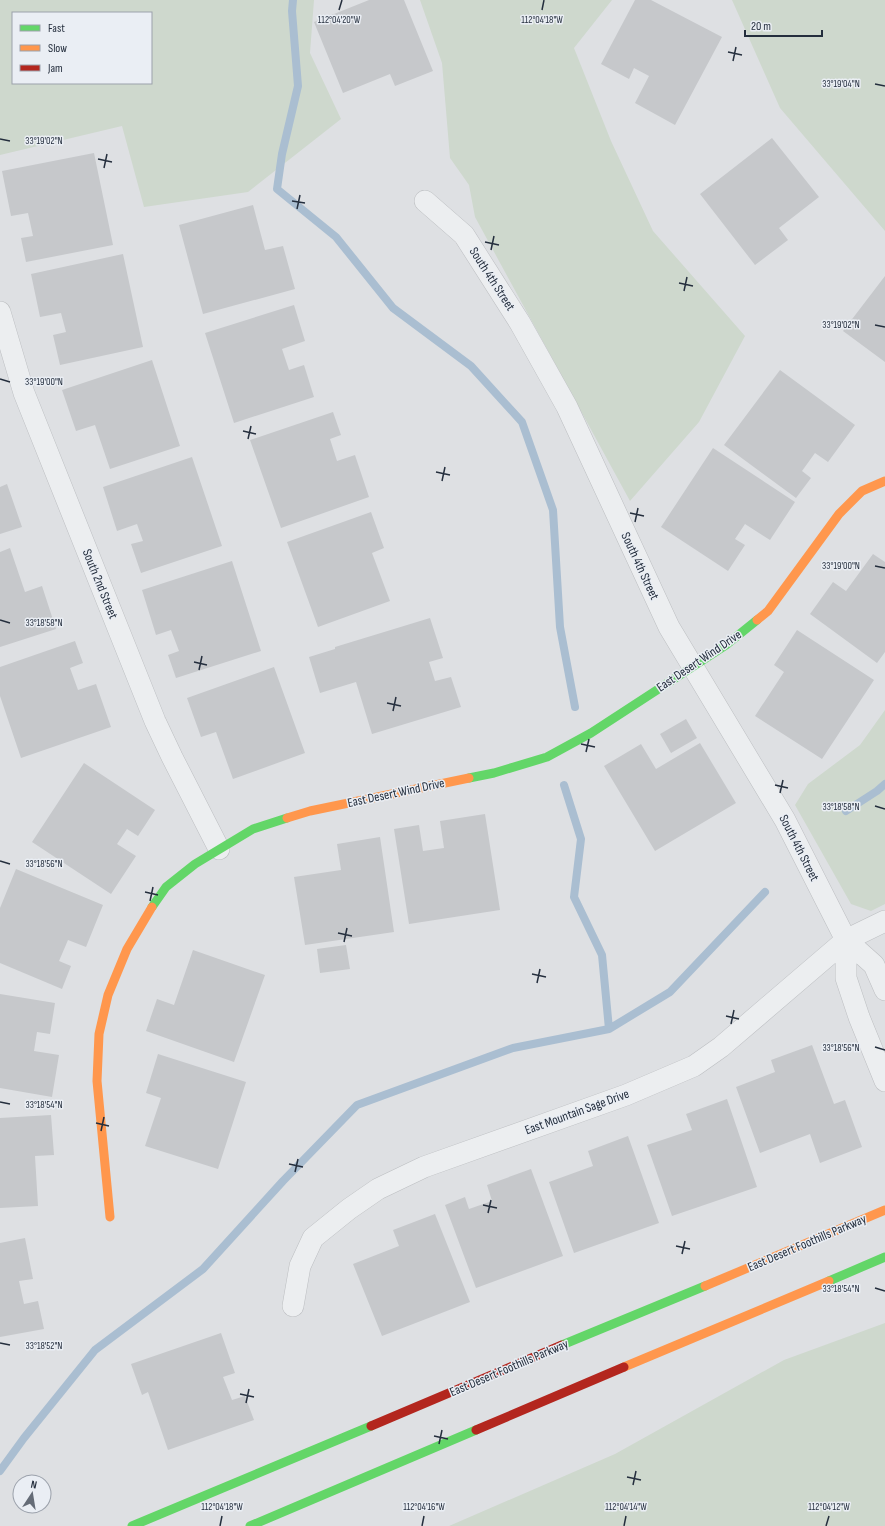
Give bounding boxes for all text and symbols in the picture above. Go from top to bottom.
legend [12,12,152,84]
scale bar [745,12,822,38]
text: 112°04'20"W [318,14,361,26]
text: 112°04'18"W [521,14,563,26]
text: 20 m [751,19,771,34]
text: Fast [48,21,65,36]
text: Slow [48,41,67,56]
text: Jam [47,61,63,76]
text: 33°19'04"N [822,78,860,90]
text: 33°19'02"N [25,135,63,147]
street label: South 4th Street [466,244,518,314]
text: 33°19'02"N [822,319,860,331]
text: 33°19'00"N [25,376,63,388]
street label: South 4th Street [617,530,663,602]
street label: South 2nd Street [79,547,121,621]
text: 33°19'00"N [822,560,860,572]
text: 33°18'58"N [25,617,63,629]
street label: East Desert Wind Drive [654,627,744,695]
street label: East Desert Wind Drive [346,775,446,811]
text: 33°18'58"N [822,801,860,813]
street label: South 4th Street [775,812,823,884]
text: 33°18'56"N [25,858,63,870]
text: 33°18'56"N [822,1042,860,1054]
street label: East Mountain Sage Drive [523,1086,631,1138]
text: 33°18'54"N [26,1099,63,1111]
street label: East Desert Foothills Parkway [745,1211,869,1275]
text: 33°18'54"N [823,1283,860,1295]
street label: East Desert Foothills Parkway [447,1336,571,1400]
text: 33°18'52"N [26,1340,62,1352]
north arrow [12,1474,52,1514]
text: N [30,1478,38,1492]
text: 112°04'18"W [201,1501,243,1513]
text: 112°04'16"W [403,1501,445,1513]
text: 112°04'14"W [605,1501,647,1513]
text: 112°04'12"W [808,1501,850,1513]

